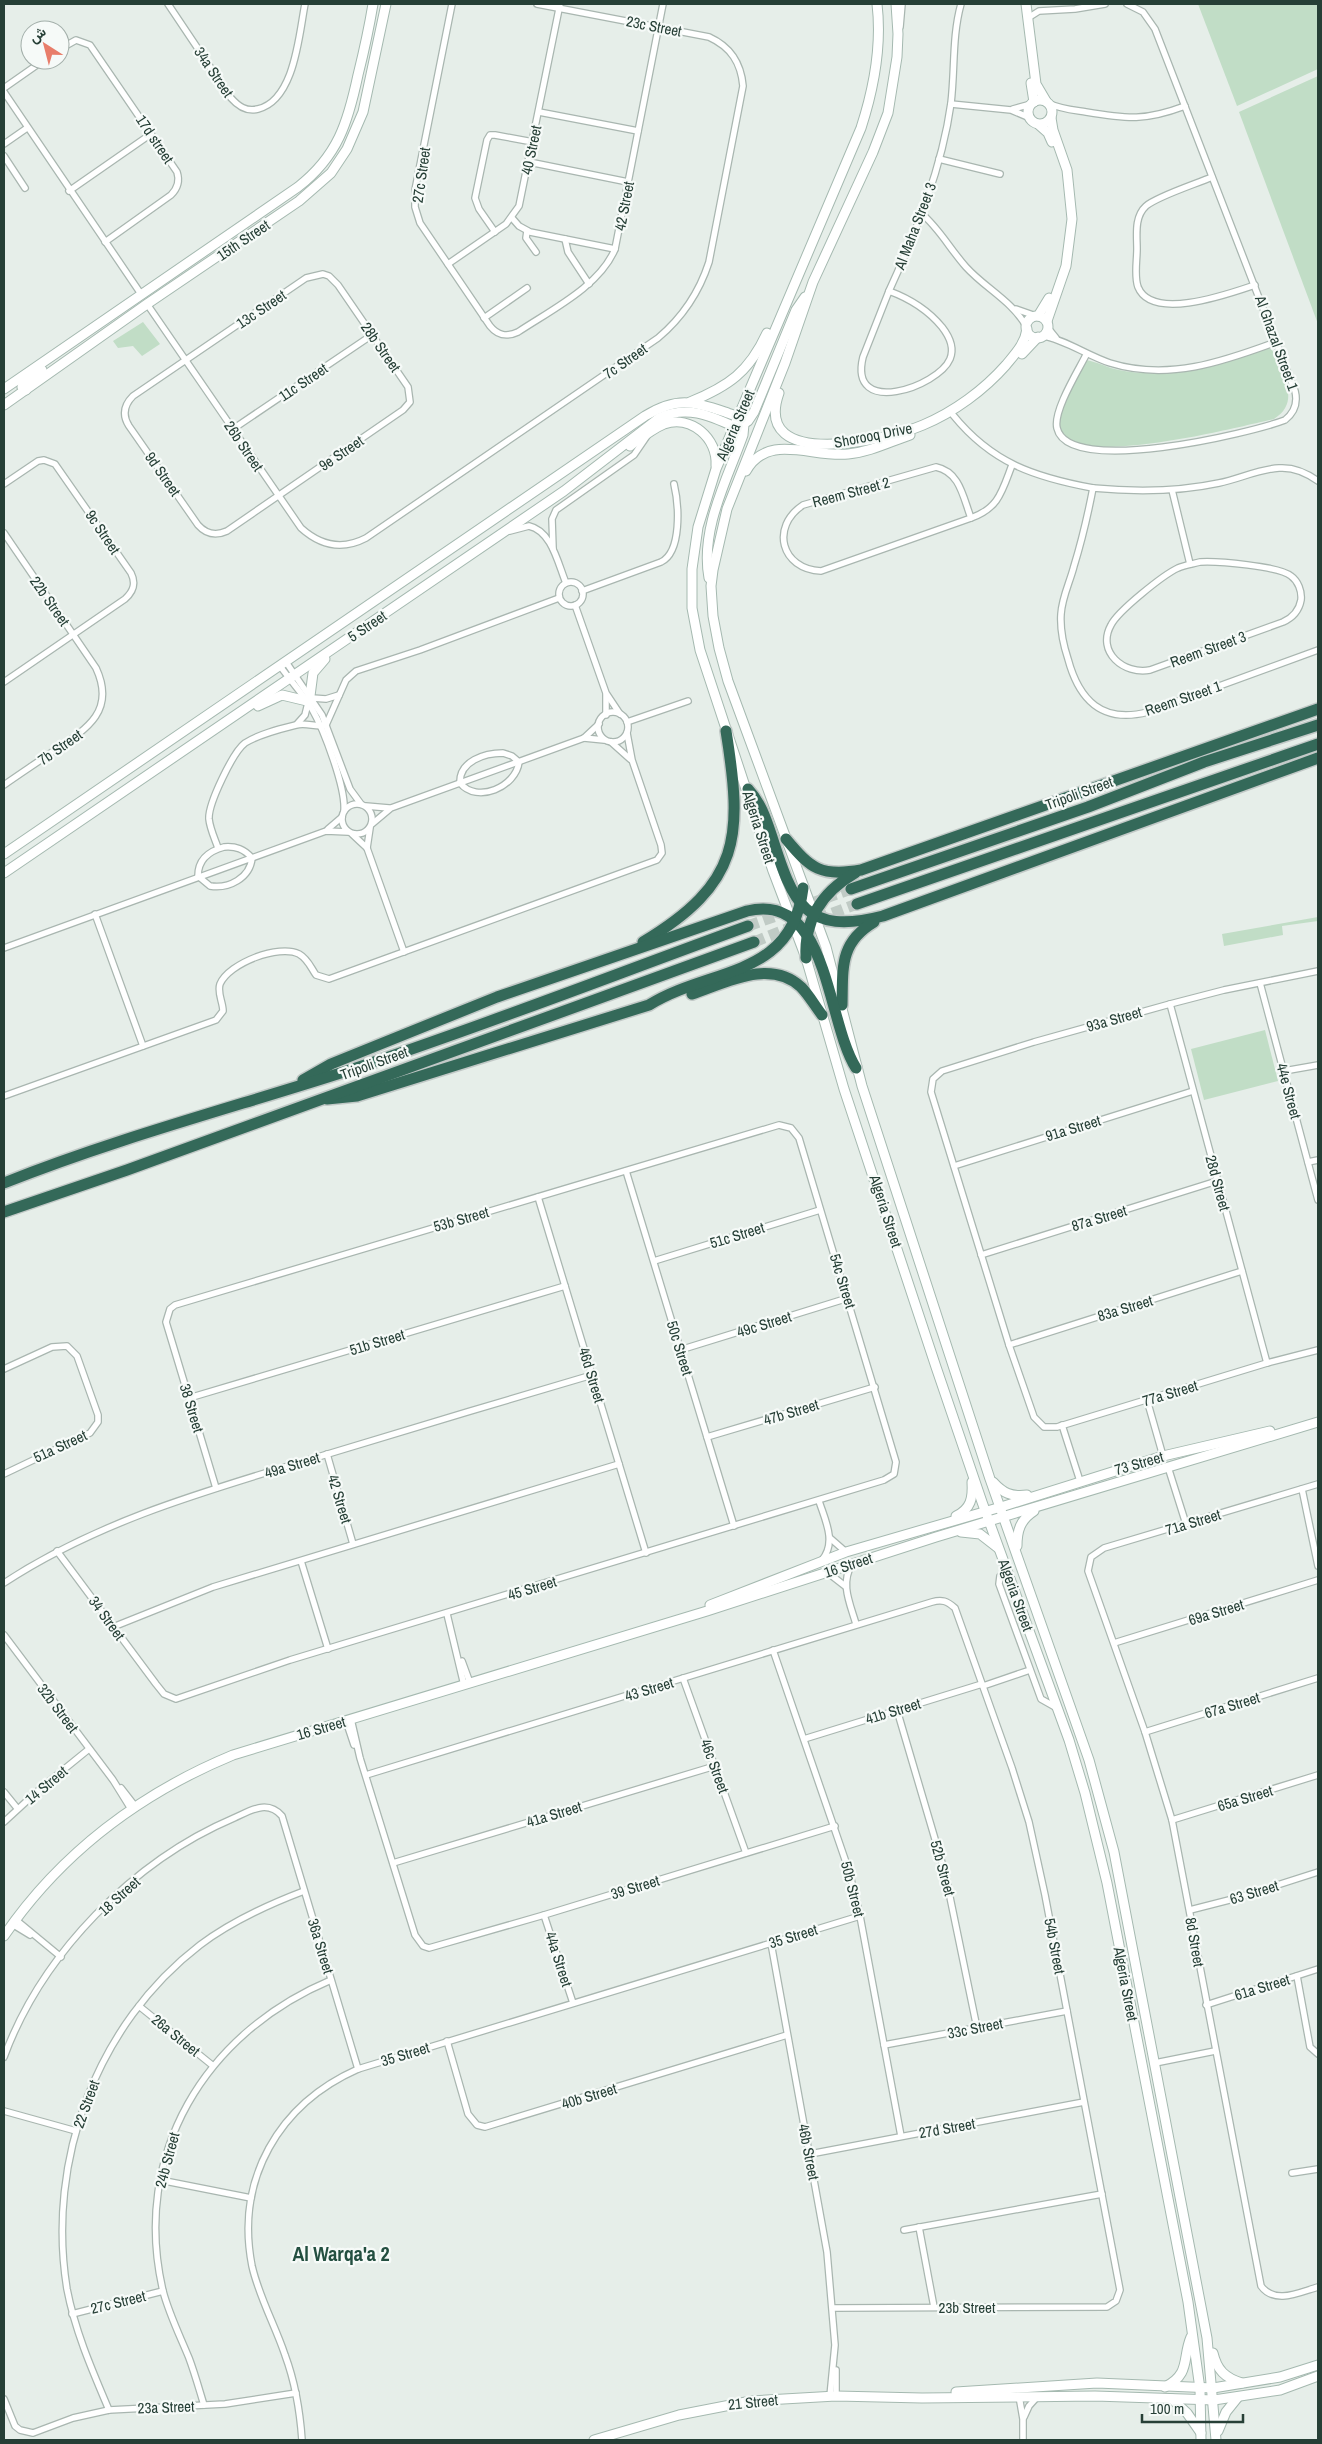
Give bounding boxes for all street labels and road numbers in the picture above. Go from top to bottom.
street label: 23c Street [624,10,684,42]
street label: 34a Street [189,43,239,102]
street label: 17d street [131,110,179,168]
street label: 40 Street [516,123,547,177]
street label: 27c Street [407,145,435,204]
street label: 42 Street [609,179,639,233]
street label: Al Maha Street 3 [888,179,941,273]
street label: 15th Street [212,214,274,266]
street label: 13c Street [232,284,291,333]
street label: Al Ghazal Street 1 [1250,292,1304,394]
street label: 28b Street [356,318,406,377]
street label: 7c Street [599,338,652,384]
street label: 11c Street [274,358,332,406]
street label: Algeria Street [710,386,760,465]
street label: 26b Street [219,417,269,476]
street label: Shorooq Drive [832,417,914,453]
street label: 9e Street [314,430,368,476]
street label: 9d Street [140,448,186,501]
street label: Reem Street 2 [810,472,892,512]
street label: 9c Street [81,506,126,559]
street label: 22b Street [25,572,75,631]
street label: 5 Street [343,605,391,647]
street label: Reem Street 3 [1167,626,1249,672]
street label: Reem Street 1 [1142,675,1224,721]
street label: 7b Street [34,724,87,770]
street label: Tripoli Street [1042,771,1116,815]
street label: Algeria Street [737,787,781,867]
street label: 93a Street [1084,1001,1145,1037]
street label: Tripoli Street [337,1041,411,1085]
street label: 44e Street [1272,1061,1307,1122]
street label: 91a Street [1043,1109,1104,1146]
street label: 28d Street [1201,1153,1236,1214]
street label: Algeria Street [864,1171,908,1251]
street label: 87a Street [1069,1199,1130,1236]
street label: 53b Street [431,1201,492,1237]
street label: 51c Street [707,1217,767,1253]
street label: 54c Street [825,1251,861,1311]
street label: 83a Street [1095,1289,1156,1326]
street label: 49c Street [734,1306,794,1342]
street label: 50c Street [662,1318,698,1378]
street label: 51b Street [347,1323,408,1360]
street label: 46d Street [574,1345,611,1406]
street label: 77a Street [1140,1374,1201,1411]
street label: 38 Street [175,1381,210,1435]
street label: 47b Street [761,1393,822,1430]
street label: 51a Street [30,1424,91,1468]
street label: 49a Street [262,1446,323,1483]
street label: 73 Street [1112,1446,1166,1480]
street label: 42 Street [323,1472,358,1526]
street label: 71a Street [1163,1503,1224,1540]
street label: 16 Street [821,1547,876,1583]
street label: Algeria Street [993,1555,1039,1634]
street label: 45 Street [505,1570,559,1605]
street label: 34 Street [84,1592,131,1645]
street label: 69a Street [1186,1593,1247,1630]
street label: 43 Street [622,1671,676,1706]
street label: 32b Street [33,1679,84,1737]
street label: 67a Street [1202,1686,1263,1723]
street label: 41b Street [863,1692,924,1729]
street label: 16 Street [294,1711,348,1745]
street label: 46c Street [696,1736,735,1796]
street label: 14 Street [20,1761,72,1809]
street label: 65a Street [1215,1779,1276,1816]
street label: 41a Street [524,1795,585,1832]
street label: 52b Street [926,1838,961,1899]
street label: 50b Street [836,1859,870,1920]
street label: 39 Street [608,1869,662,1904]
street label: 18 Street [93,1871,145,1921]
street label: 63 Street [1227,1874,1281,1909]
street label: 36a Street [303,1916,340,1977]
street label: 54b Street [1039,1916,1071,1976]
street label: 8d Street [1180,1916,1210,1969]
street label: 35 Street [766,1918,820,1953]
street label: 44a Street [540,1929,578,1990]
street label: Algeria Street [1108,1944,1144,2023]
street label: 61a Street [1232,1968,1293,2005]
street label: 26a Street [147,2009,205,2061]
street label: 33c Street [945,2012,1005,2044]
street label: 35 Street [378,2036,432,2071]
street label: 22 Street [68,2076,105,2131]
street label: 40b Street [559,2077,620,2114]
street label: 27d Street [917,2113,977,2143]
street label: 46b Street [793,2122,825,2182]
street label: 24b Street [150,2129,185,2190]
street label: 27c Street [88,2285,148,2319]
street label: 23b Street [939,2297,996,2318]
street label: 21 Street [727,2389,779,2415]
street label: 23a Street [137,2395,195,2418]

